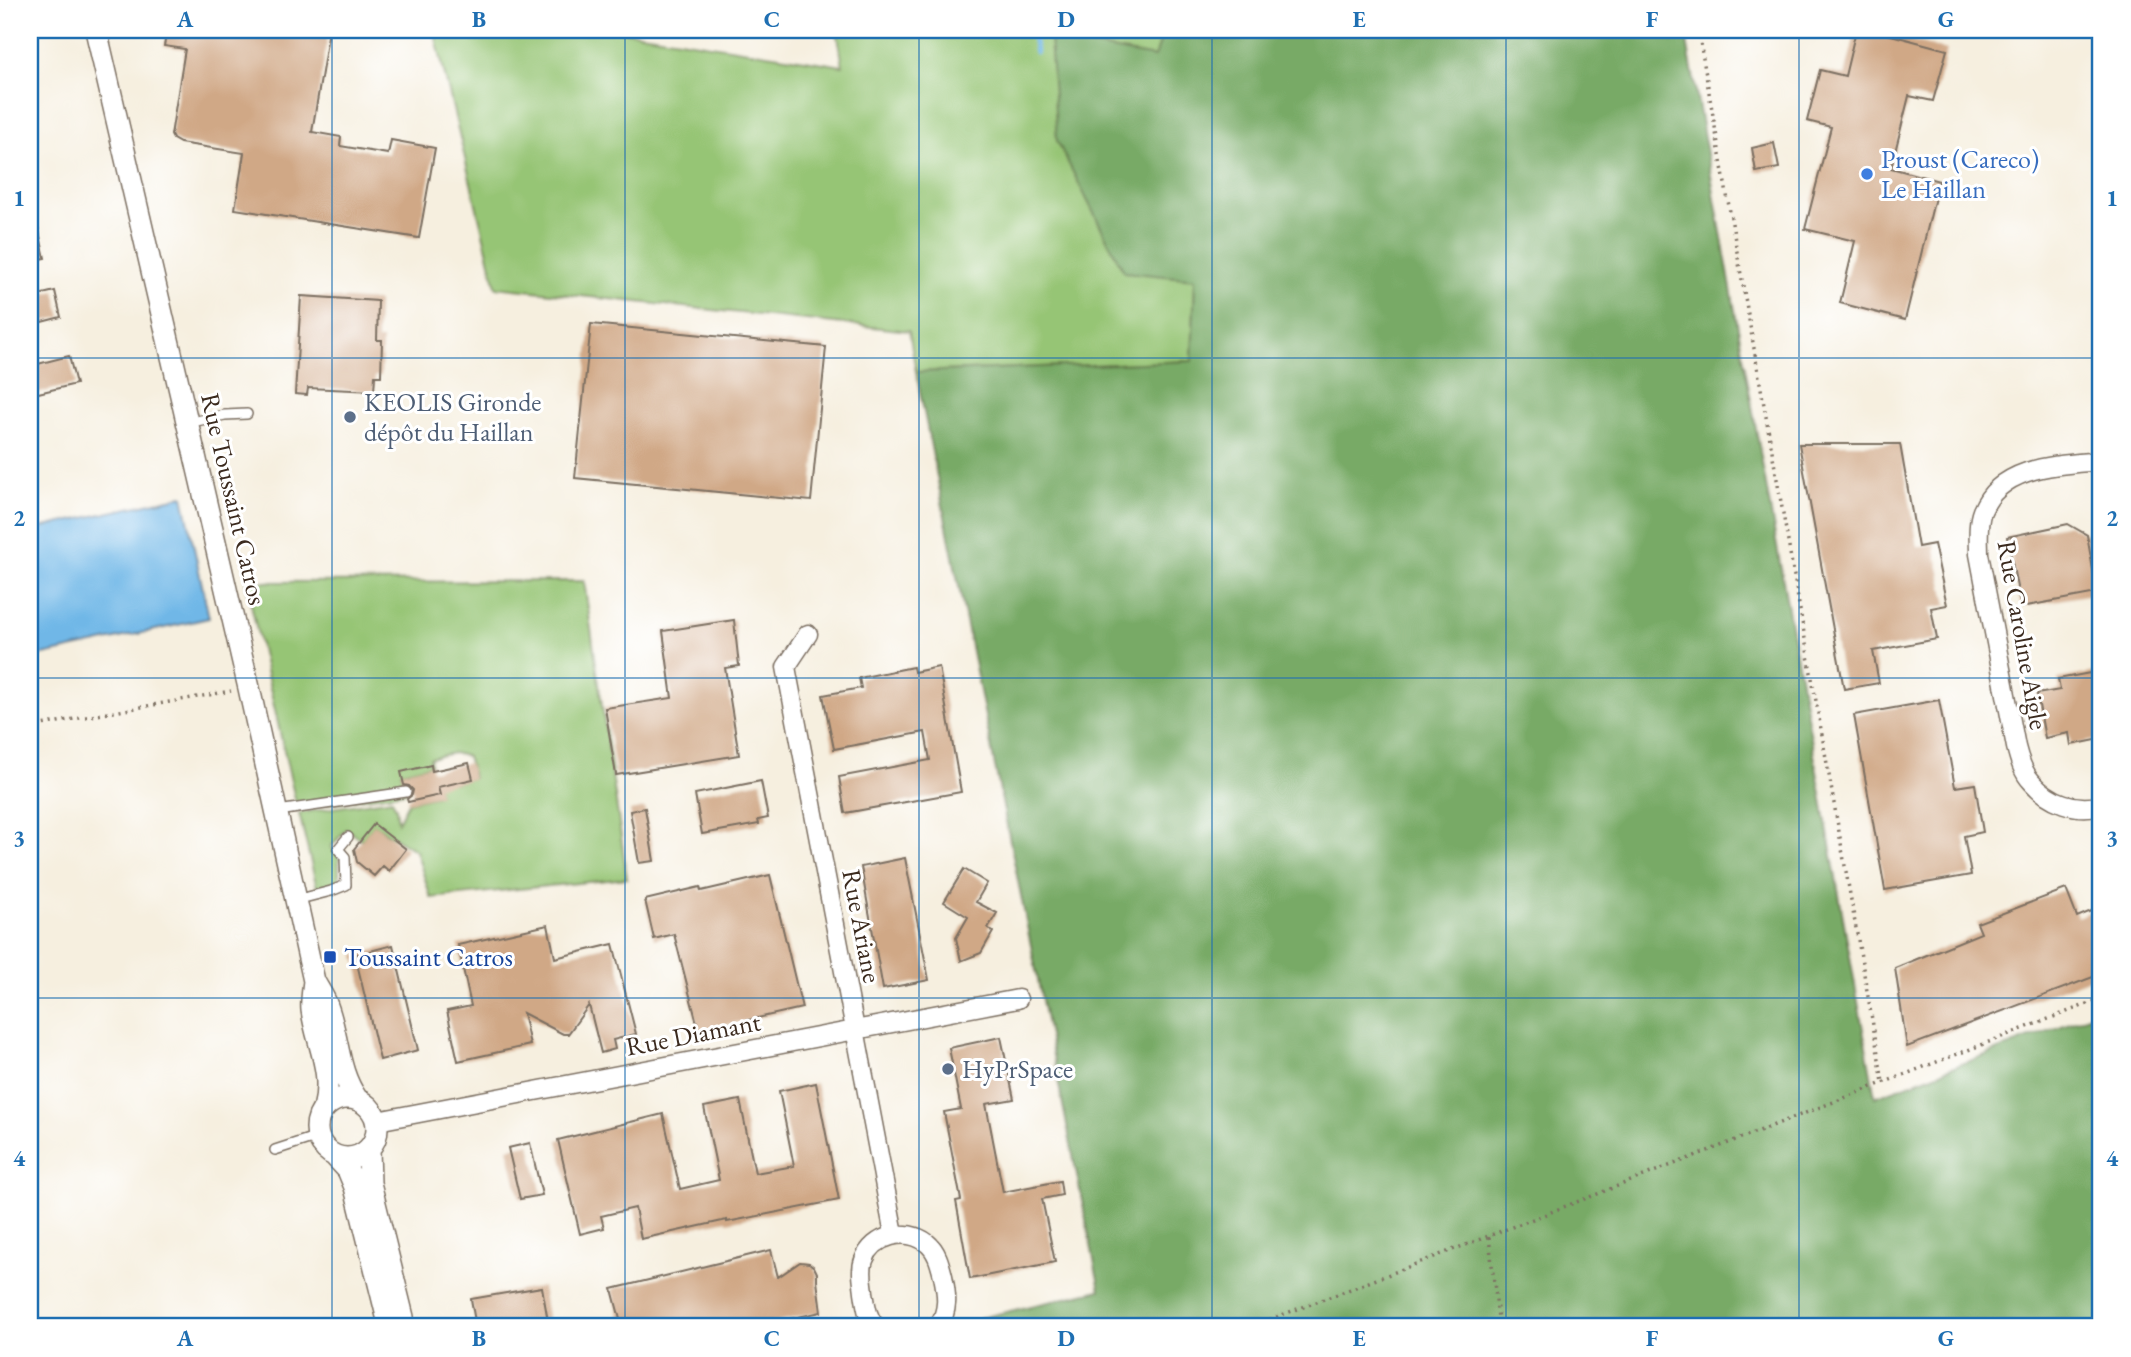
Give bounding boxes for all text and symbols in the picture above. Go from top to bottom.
text: A [176,4,194,34]
text: B [472,4,486,34]
text: C [764,4,780,34]
text: D [1057,4,1075,34]
text: E [1352,4,1366,34]
text: F [1646,4,1659,34]
text: G [1938,4,1954,34]
place label: Proust (Careco) Le Haillan [1881,142,2039,206]
marker: Proust (Careco) Le Haillan [1859,166,1875,182]
text: 1 [13,183,25,213]
text: 1 [2106,183,2118,213]
place label: KEOLIS Gironde dépôt du Haillan [364,385,541,449]
street label: Rue Toussaint Catros [193,390,275,608]
marker: KEOLIS Gironde dépôt du Haillan [342,409,358,425]
text: 2 [13,503,25,533]
text: 2 [2106,503,2118,533]
street label: Rue Caroline Aigle [1990,538,2056,732]
text: 3 [13,823,25,853]
text: 3 [2106,823,2118,853]
street label: Rue Ariane [834,866,890,986]
place label: Toussaint Catros [344,940,513,974]
marker: Toussaint Catros [322,949,338,965]
street label: Rue Diamant [623,1004,763,1064]
place label: HyPrSpace [962,1052,1073,1086]
marker: HyPrSpace [940,1061,956,1077]
text: 4 [13,1143,26,1173]
text: 4 [2106,1143,2119,1173]
text: A [176,1323,194,1353]
text: B [472,1323,486,1353]
text: C [764,1323,780,1353]
text: D [1057,1323,1075,1353]
text: E [1352,1323,1366,1353]
text: F [1646,1323,1659,1353]
text: G [1938,1323,1954,1353]

